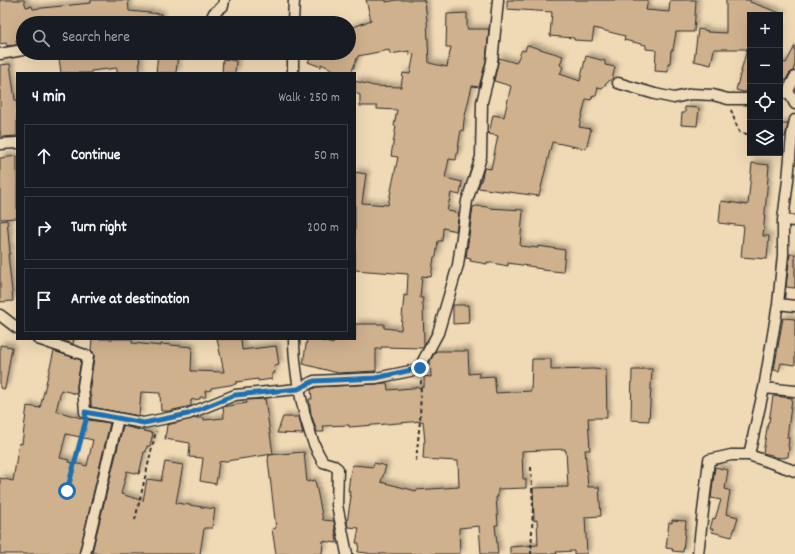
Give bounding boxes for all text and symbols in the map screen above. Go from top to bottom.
map controls [747,12,783,156]
button: + [747,12,783,48]
search box [16,16,356,60]
icon: search [30,27,52,49]
text: Search here [62,27,130,49]
button: − [747,48,783,84]
button: locate [747,84,783,120]
text: 4 min [32,86,66,110]
text: Walk · 250 m [278,89,340,108]
button: layers [747,120,783,156]
icon: ahead [33,145,55,167]
text: Continue [71,145,120,167]
text: 50 m [314,147,339,166]
icon: right [33,217,55,239]
text: Turn right [71,217,127,239]
text: 200 m [307,219,339,238]
icon: arrive [33,289,55,311]
text: Arrive at destination [71,289,189,311]
route end [411,359,429,377]
route start [58,482,76,500]

